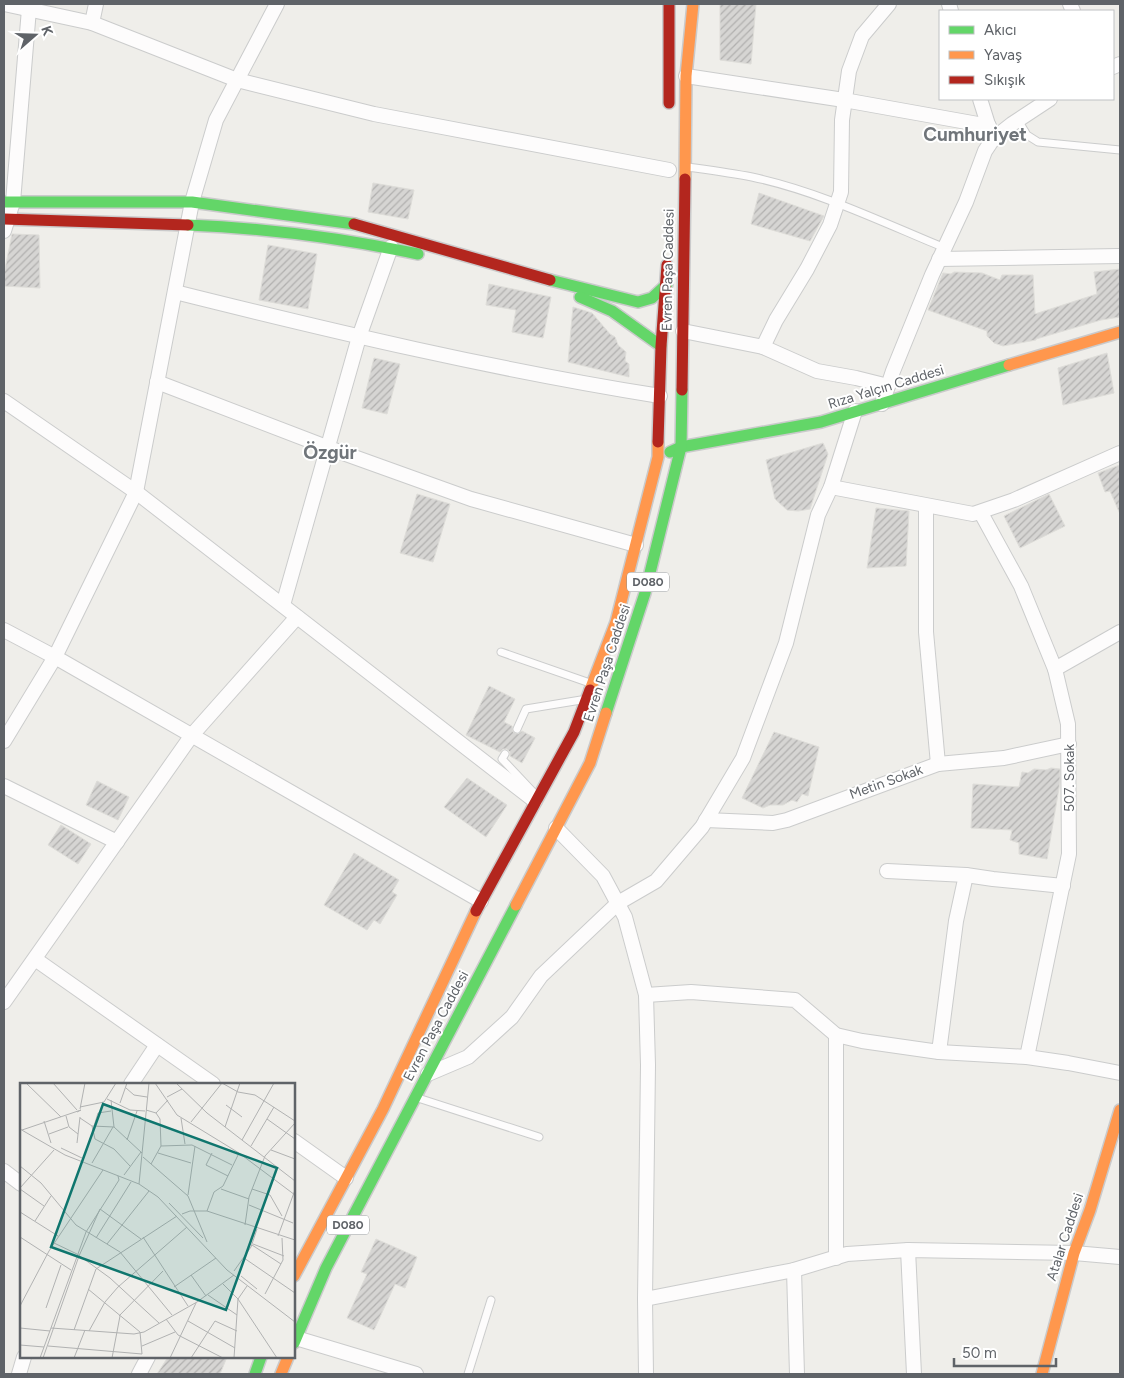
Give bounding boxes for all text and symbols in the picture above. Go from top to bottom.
north arrow [10,10,60,60]
legend [939,10,1114,100]
text: Akıcı [984,21,1017,39]
text: K [37,23,57,39]
text: Yavaş [984,46,1022,64]
text: Sıkışık [984,71,1026,89]
district label: Cumhuriyet [923,123,1027,146]
street label: Evren Paşa Caddesi [658,209,678,331]
street label: Rıza Yalçın Caddesi [826,361,946,413]
district label: Özgür [303,441,357,464]
road number: D080 [627,572,669,592]
street label: Evren Paşa Caddesi [580,602,634,724]
street label: 507. Sokak [1061,744,1078,812]
street label: Metin Sokak [847,761,925,803]
street label: Evren Paşa Caddesi [400,968,472,1084]
inset map [20,1083,295,1358]
street label: Atalar Caddesi [1043,1191,1087,1283]
road number: D080 [327,1216,369,1234]
scale bar [954,1336,1056,1368]
text: 50 m [962,1344,997,1362]

